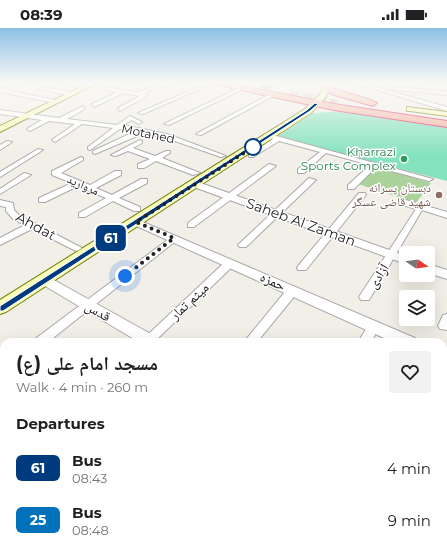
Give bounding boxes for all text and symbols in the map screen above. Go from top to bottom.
text: 08:39 [20,5,62,24]
street label: Motahed [120,121,176,146]
unlabelled marker [244,138,262,156]
place label: Kharrazi Sports Complex [301,144,397,173]
marker: Kharrazi Sports Complex [399,154,409,164]
street label: مروارید [65,171,101,198]
place label: دبستان پسرانه شهید قاضی عسگر [351,180,431,209]
marker: دبستان پسرانه شهید قاضی عسگر [434,190,444,200]
street label: Saheb Al Zaman [244,194,358,250]
street label: Ahdat [13,208,59,244]
line badge: 61 [93,225,129,251]
text: 61 [104,229,118,247]
north arrow [399,246,435,282]
map controls [399,246,435,326]
street label: آزادی [363,260,393,292]
your location [115,266,135,286]
street label: حمزه [257,267,289,295]
street label: میثم تمار [165,278,213,325]
button: layers [399,290,435,326]
street label: قدس [82,297,114,326]
button: heart [389,351,431,393]
text: مسجد امام علی (ع) [16,352,158,375]
text: Walk · 4 min · 260 m [16,379,148,395]
text: Departures [16,414,105,433]
text: Bus [72,451,102,470]
text: 61 [31,459,45,477]
text: 4 min [387,459,431,478]
text: 08:43 [72,470,107,486]
text: Bus [72,503,102,522]
text: 25 [30,511,46,529]
text: 9 min [388,511,431,530]
text: 08:48 [72,522,109,538]

